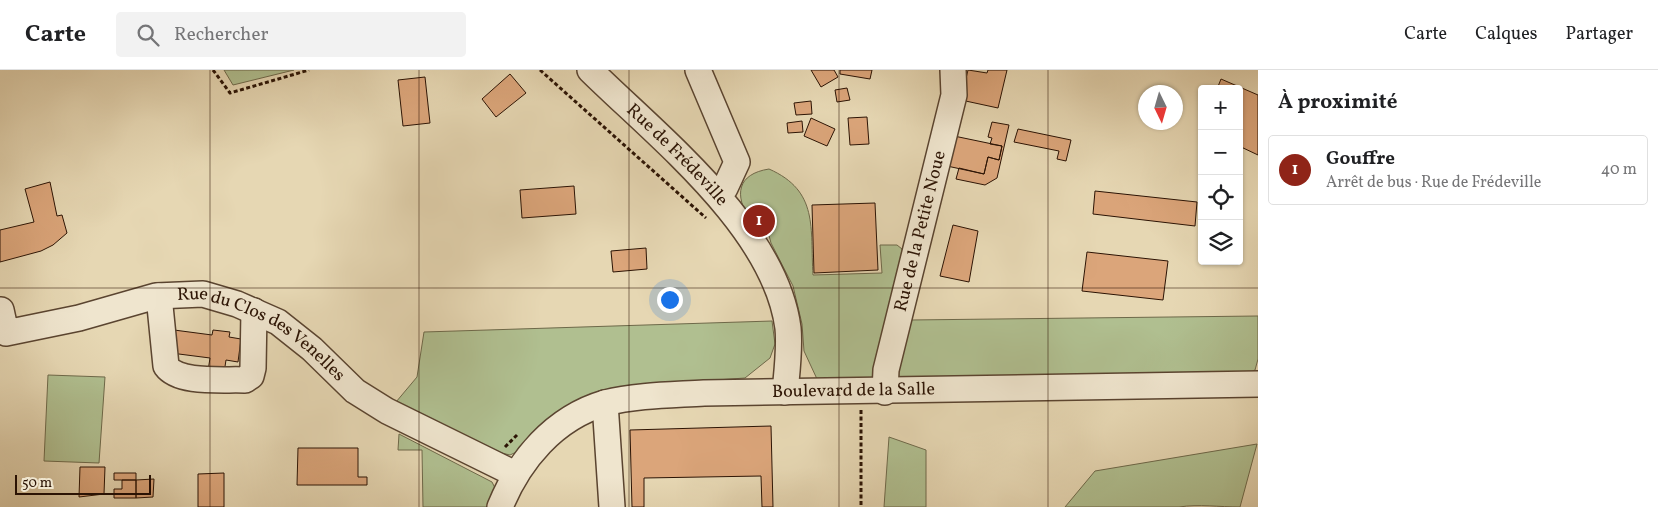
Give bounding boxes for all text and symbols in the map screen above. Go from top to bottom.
search box [116,12,466,57]
text: Carte [25,18,86,52]
icon: search [134,21,162,49]
text: Rechercher [174,22,268,48]
text: Carte [1404,22,1447,47]
text: Calques [1475,22,1537,47]
text: Partager [1565,22,1633,47]
north arrow [1138,85,1183,130]
map controls [1198,85,1243,265]
button: + [1198,85,1243,130]
text: À proximité [1278,88,1397,117]
street label: Rue de Frédeville [621,98,734,212]
button: − [1198,130,1243,175]
text: Gouffre [1326,146,1395,172]
street label: Rue de la Petite Noue [888,148,952,314]
text: 1 [1292,159,1298,181]
text: 40 m [1601,159,1637,181]
text: Arrêt de bus · Rue de Frédeville [1326,172,1541,194]
button: locate [1198,175,1243,220]
pin: 1 [743,202,775,240]
button: layers [1198,220,1243,265]
street label: Rue du Clos des Venelles [176,281,351,387]
your location [657,287,683,313]
street label: Boulevard de la Salle [772,377,935,404]
scale bar [15,472,151,495]
text: 50 m [22,474,52,493]

